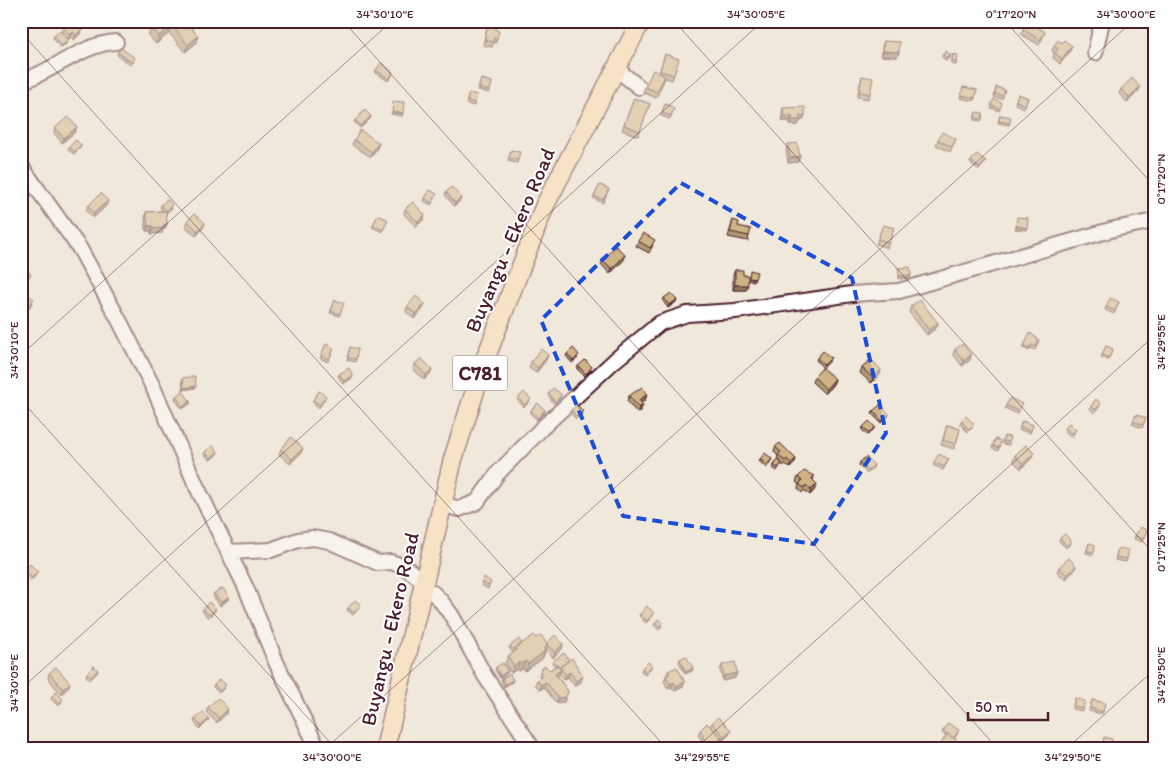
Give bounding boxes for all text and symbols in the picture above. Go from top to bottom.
text: 34°30'10"E [356,7,414,21]
text: 34°30'05"E [727,7,785,21]
text: 0°17'20"N [986,7,1036,21]
text: 34°30'00"E [1096,7,1156,21]
street label: Buyangu - Ekero Road [459,143,560,336]
text: 0°17'20"N [1154,154,1168,204]
text: 34°29'55"E [1154,314,1168,370]
text: 34°30'10"E [7,321,21,379]
road number: C781 [452,356,508,390]
text: 0°17'25"N [1154,522,1168,572]
street label: Buyangu - Ekero Road [355,529,424,728]
text: 34°29'50"E [1154,646,1168,703]
text: 34°30'05"E [7,654,21,712]
scale bar [968,690,1048,722]
text: 50 m [975,698,1008,716]
text: 34°30'00"E [302,750,362,764]
text: 34°29'55"E [674,750,730,764]
text: 34°29'50"E [1045,750,1102,764]

